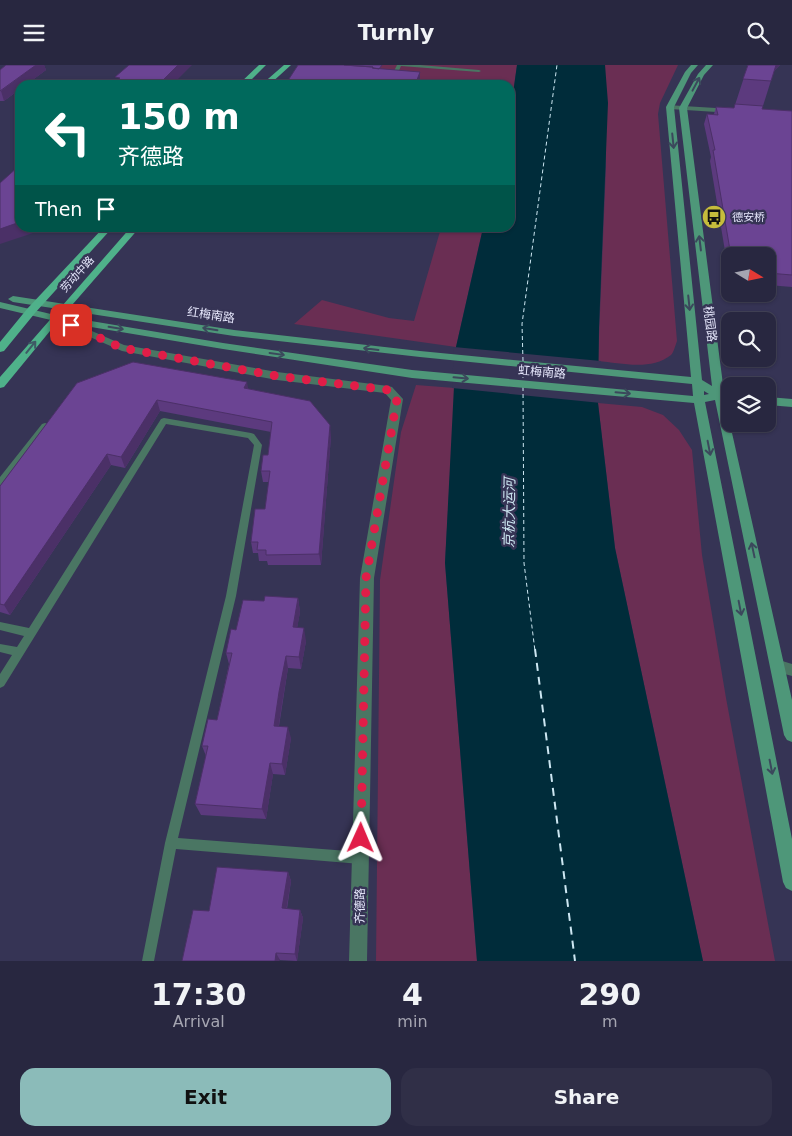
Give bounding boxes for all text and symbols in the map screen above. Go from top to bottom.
icon: menu [20,19,48,47]
icon: search [744,19,772,47]
text: Turnly [358,20,434,45]
one-way arrow [691,77,701,92]
text: 150 m [118,97,240,137]
icon: left [35,100,100,165]
one-way arrow [668,133,678,149]
text: 齐德路 [118,144,184,169]
icon: arrive [92,195,120,223]
text: Then [35,198,82,220]
bus stop icon: 德安桥 [701,204,727,230]
place label: 德安桥 [732,211,765,224]
one-way arrow [695,235,705,251]
north arrow [721,247,776,303]
map controls [721,247,776,432]
street label: 劳动中路 [58,254,97,295]
one-way arrow [684,295,694,311]
pin [50,304,92,346]
street label: 红梅南路 [186,305,236,325]
street label: 桃园路 [701,305,719,343]
icon: arrive [57,311,85,339]
button: search [721,312,776,367]
one-way arrow [108,324,124,334]
one-way arrow [203,324,219,334]
one-way arrow [25,341,36,354]
one-way arrow [364,344,380,354]
one-way arrow [268,349,284,359]
street label: 虹梅南路 [517,363,567,381]
one-way arrow [453,373,469,383]
button: layers [721,377,776,432]
one-way arrow [614,388,630,398]
one-way arrow [704,440,714,456]
water label: 京杭大运河 [500,475,518,548]
one-way arrow [748,543,757,559]
one-way arrow [736,599,745,615]
one-way arrow [766,759,776,775]
position arrow [334,811,386,863]
street label: 齐德路 [353,888,367,924]
text: 17:30 [151,977,246,1012]
text: 4 [402,977,423,1012]
text: 290 [578,977,641,1012]
text: Arrival [173,1012,225,1031]
text: min [397,1012,428,1031]
text: m [602,1012,618,1031]
button: Exit [20,1068,391,1126]
button: Share [401,1068,772,1126]

